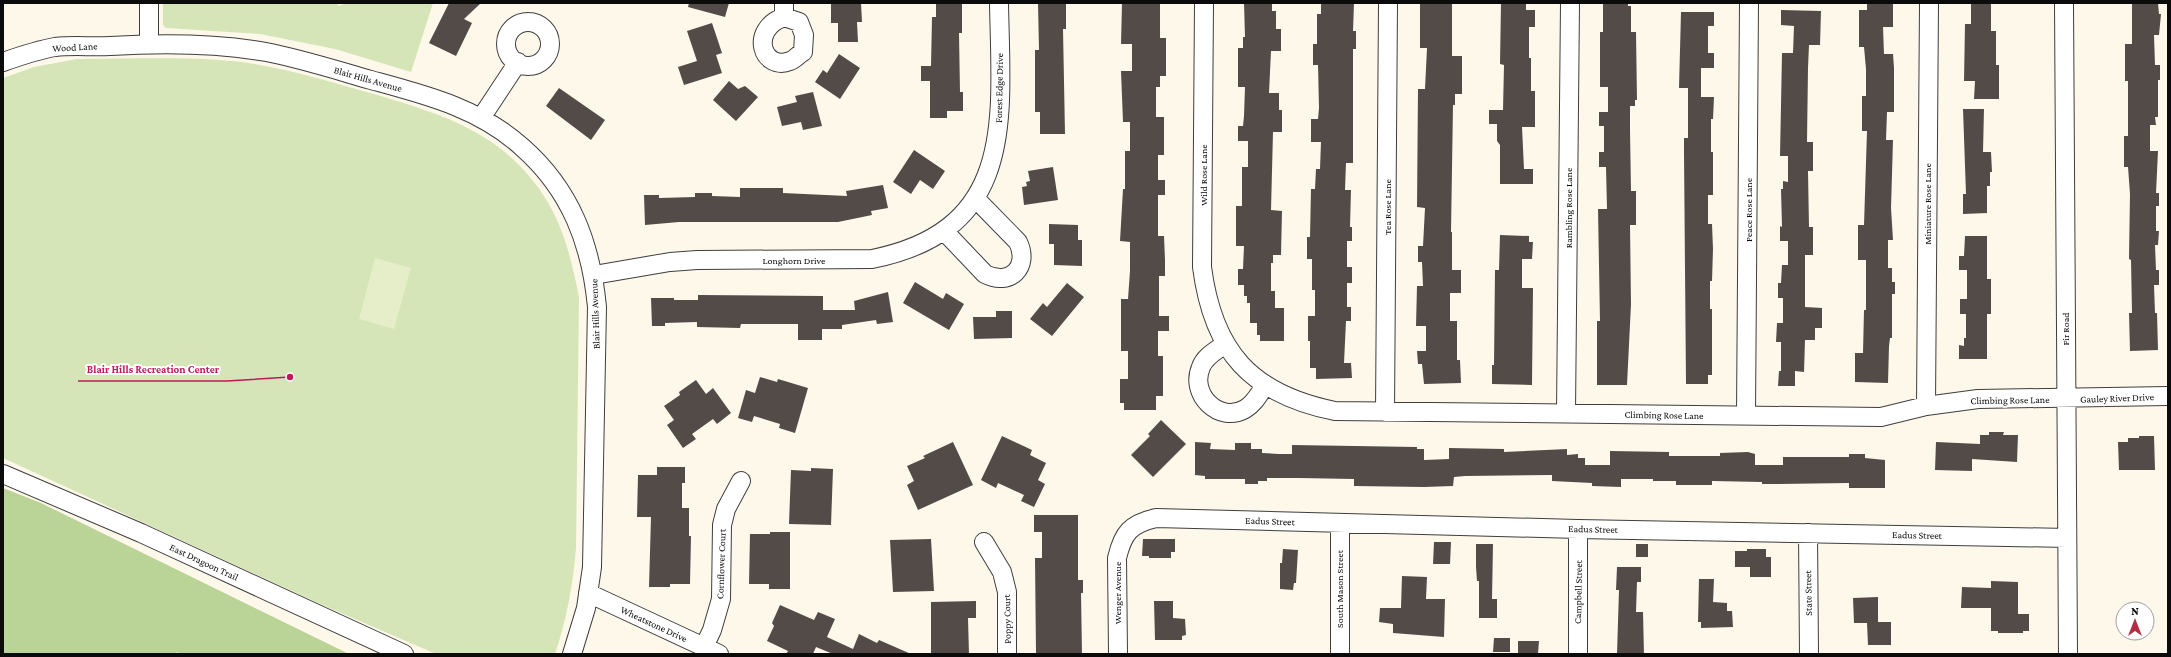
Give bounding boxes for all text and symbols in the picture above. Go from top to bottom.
street label: Wood Lane [52,40,98,54]
street label: Forest Edge Drive [993,52,1005,123]
street label: Blair Hills Avenue [333,64,404,94]
street label: Wild Rose Lane [1198,144,1209,206]
street label: Miniature Rose Lane [1922,163,1933,245]
street label: Rambling Rose Lane [1563,167,1574,248]
street label: Peace Rose Lane [1743,177,1754,242]
street label: Tea Rose Lane [1382,178,1393,235]
street label: Longhorn Drive [762,255,826,266]
street label: Blair Hills Avenue [588,278,602,349]
street label: Fir Road [2060,312,2071,346]
callout: Blair Hills Recreation Center [78,358,227,381]
text: Blair Hills Recreation Center [87,363,220,375]
street label: Gauley River Drive [2080,391,2155,405]
street label: Climbing Rose Lane [1970,394,2050,406]
street label: Climbing Rose Lane [1624,409,1704,421]
street label: Eadus Street [1245,515,1296,527]
street label: Eadus Street [1568,523,1619,535]
street label: Cornflower Court [714,528,728,599]
street label: Eadus Street [1892,529,1943,541]
street label: East Dragoon Trail [168,541,240,583]
street label: South Mason Street [1334,549,1345,628]
street label: Campbell Street [1572,559,1584,624]
street label: Wenger Avenue [1112,561,1123,624]
street label: State Street [1802,569,1814,616]
street label: Poppy Court [1001,593,1013,644]
north arrow [2115,601,2155,641]
street label: Wheatstone Drive [619,604,690,645]
text: N [2131,605,2139,617]

